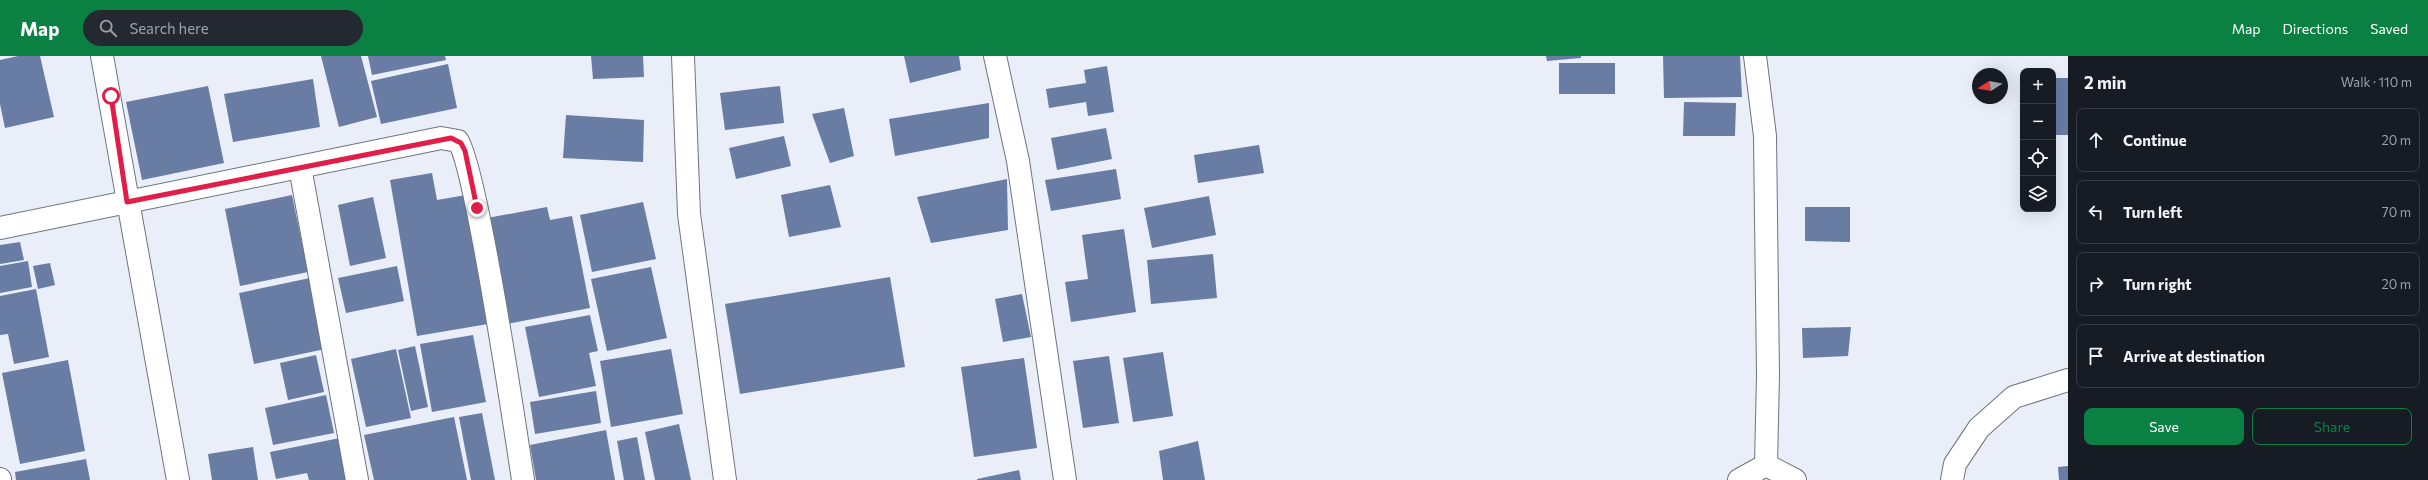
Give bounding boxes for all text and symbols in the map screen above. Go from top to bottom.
search box [83,10,363,46]
text: Map [20,17,59,40]
icon: search [97,17,119,39]
text: Search here [129,19,209,37]
text: Map [2232,20,2261,37]
text: Directions [2283,20,2348,37]
text: Saved [2370,20,2408,37]
north arrow [1972,68,2008,104]
map controls [2020,68,2056,212]
button: + [2020,68,2056,104]
text: 2 min [2084,72,2126,93]
text: Walk · 110 m [2341,74,2412,90]
route start [102,87,120,105]
button: − [2020,104,2056,140]
icon: ahead [2085,129,2107,151]
text: Continue [2123,131,2187,149]
text: 20 m [2382,132,2411,148]
button: locate [2020,140,2056,176]
button: layers [2020,176,2056,212]
route end [468,199,486,217]
icon: left [2085,201,2107,223]
text: Turn left [2123,203,2182,221]
text: 70 m [2382,204,2411,220]
icon: right [2085,273,2107,295]
text: Turn right [2123,275,2192,293]
text: 20 m [2382,276,2411,292]
icon: arrive [2085,345,2107,367]
text: Arrive at destination [2123,347,2265,365]
button: Save [2084,408,2244,445]
button: Share [2252,408,2412,445]

